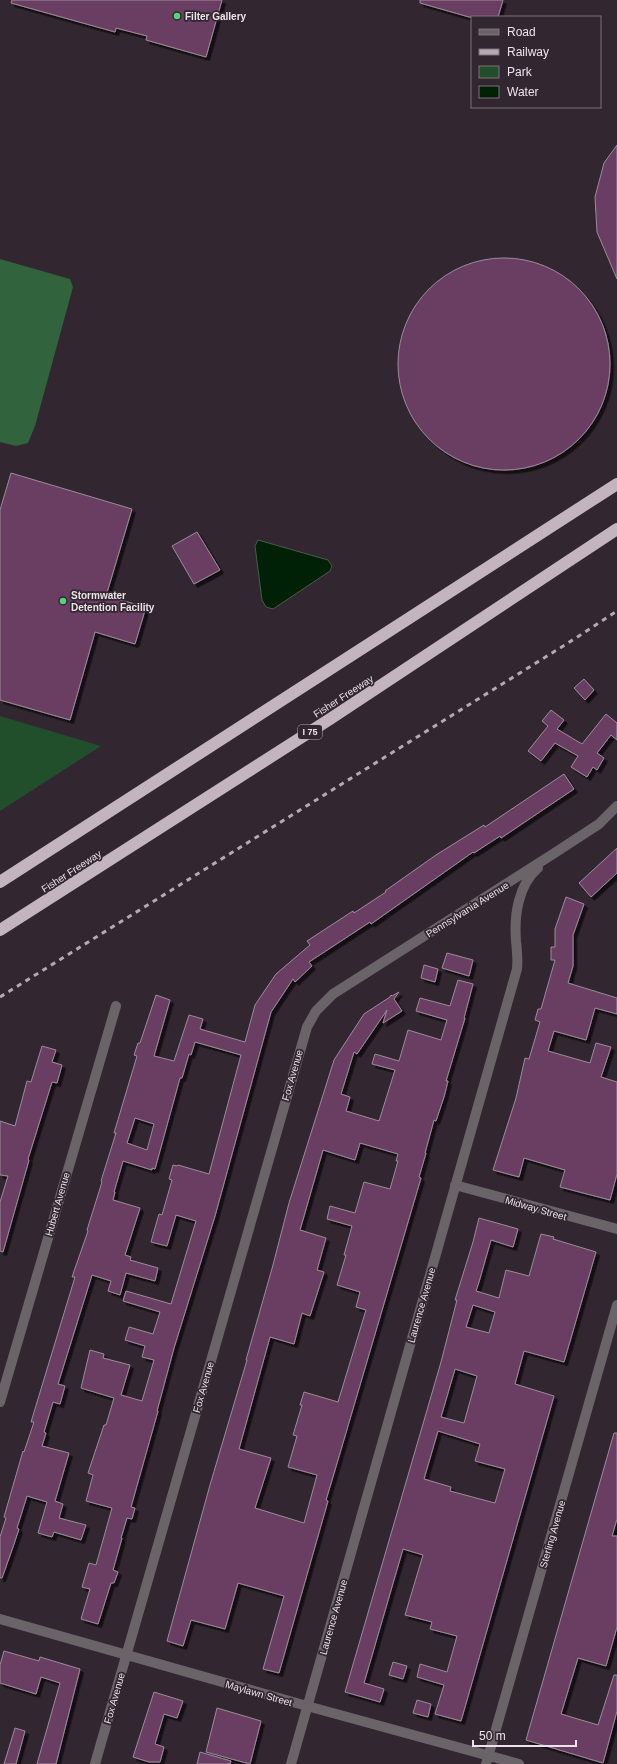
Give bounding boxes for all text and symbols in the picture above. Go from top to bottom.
marker: Filter Gallery [172,11,182,21]
place label: Filter Gallery [185,11,247,22]
legend [471,16,601,108]
text: Road [507,25,536,39]
text: Railway [507,45,549,59]
text: Park [507,65,533,79]
text: Water [507,85,539,99]
place label: Stormwater Detention Facility [71,590,155,613]
marker: Stormwater Detention Facility [58,596,68,606]
street label: Fisher Freeway [311,673,375,720]
road number: I 75 [298,725,322,739]
street label: Fisher Freeway [39,848,103,895]
street label: Pennsylvania Avenue [424,879,511,939]
street label: Fox Avenue [280,1048,305,1102]
street label: Hubert Avenue [43,1170,72,1237]
street label: Midway Street [504,1194,568,1223]
street label: Laurence Avenue [405,1266,438,1344]
street label: Fox Avenue [191,1360,216,1414]
street label: Sterling Avenue [538,1499,568,1569]
street label: Laurence Avenue [317,1578,350,1656]
street label: Fox Avenue [102,1671,127,1725]
street label: Maylawn Street [224,1679,294,1708]
scale bar [473,1722,576,1748]
text: 50 m [479,1729,506,1743]

